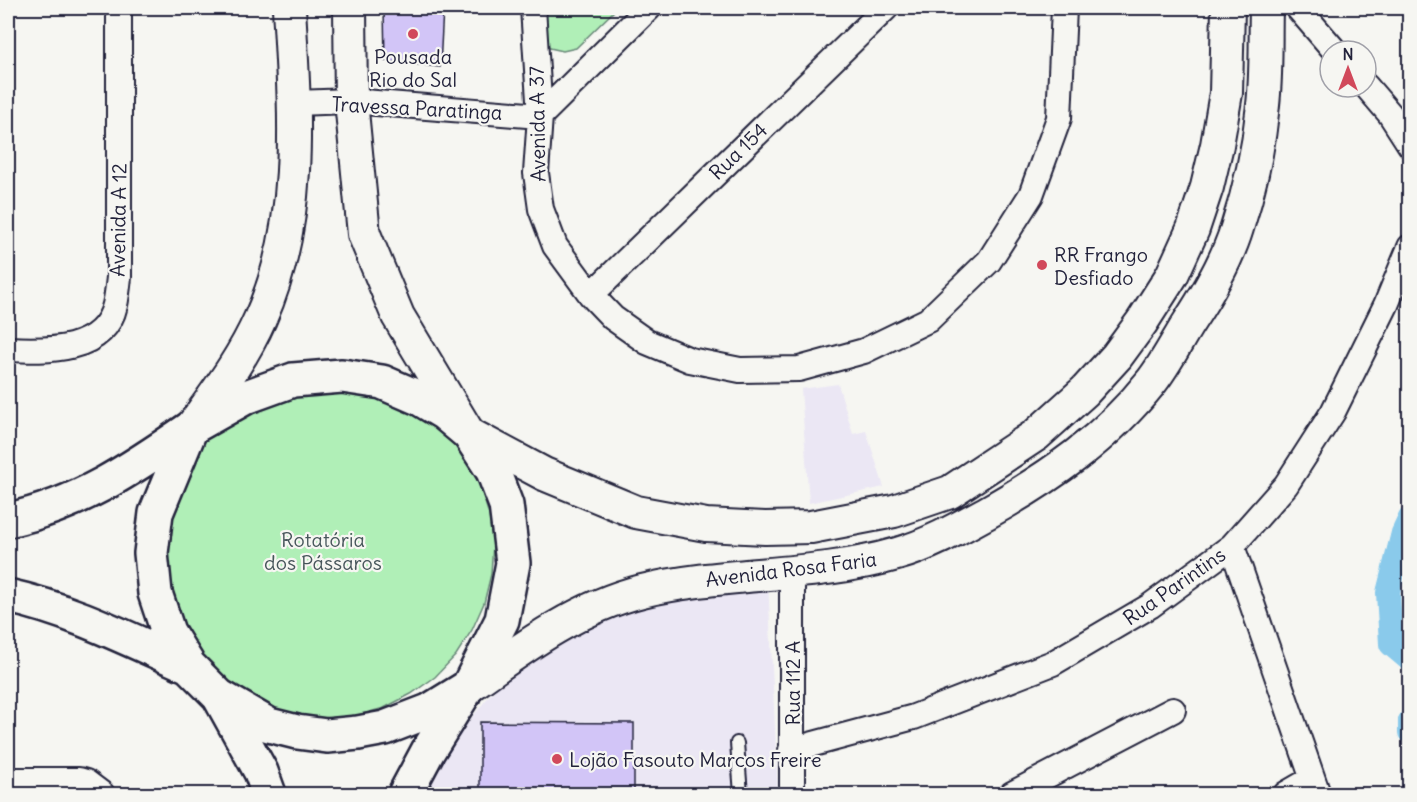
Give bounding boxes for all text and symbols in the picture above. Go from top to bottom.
marker: Pousada Rio do Sal [406,27,420,41]
north arrow [1318,39,1378,99]
place label: Pousada Rio do Sal [369,44,457,92]
text: N [1342,44,1354,64]
street label: Avenida A 37 [523,66,551,182]
street label: Travessa Paratinga [331,91,503,125]
street label: Rua 154 [704,117,772,185]
street label: Avenida A 12 [105,163,131,277]
place label: RR Frango Desfiado [1054,242,1148,290]
marker: RR Frango Desfiado [1035,258,1049,272]
park label: Rotatória dos Pássaros [264,527,382,575]
street label: Rua Parintins [1118,542,1230,630]
street label: Avenida Rosa Faria [704,546,878,592]
street label: Rua 112 A [780,640,805,725]
place label: Lojão Fasouto Marcos Freire [569,747,821,772]
marker: Lojão Fasouto Marcos Freire [550,752,564,766]

